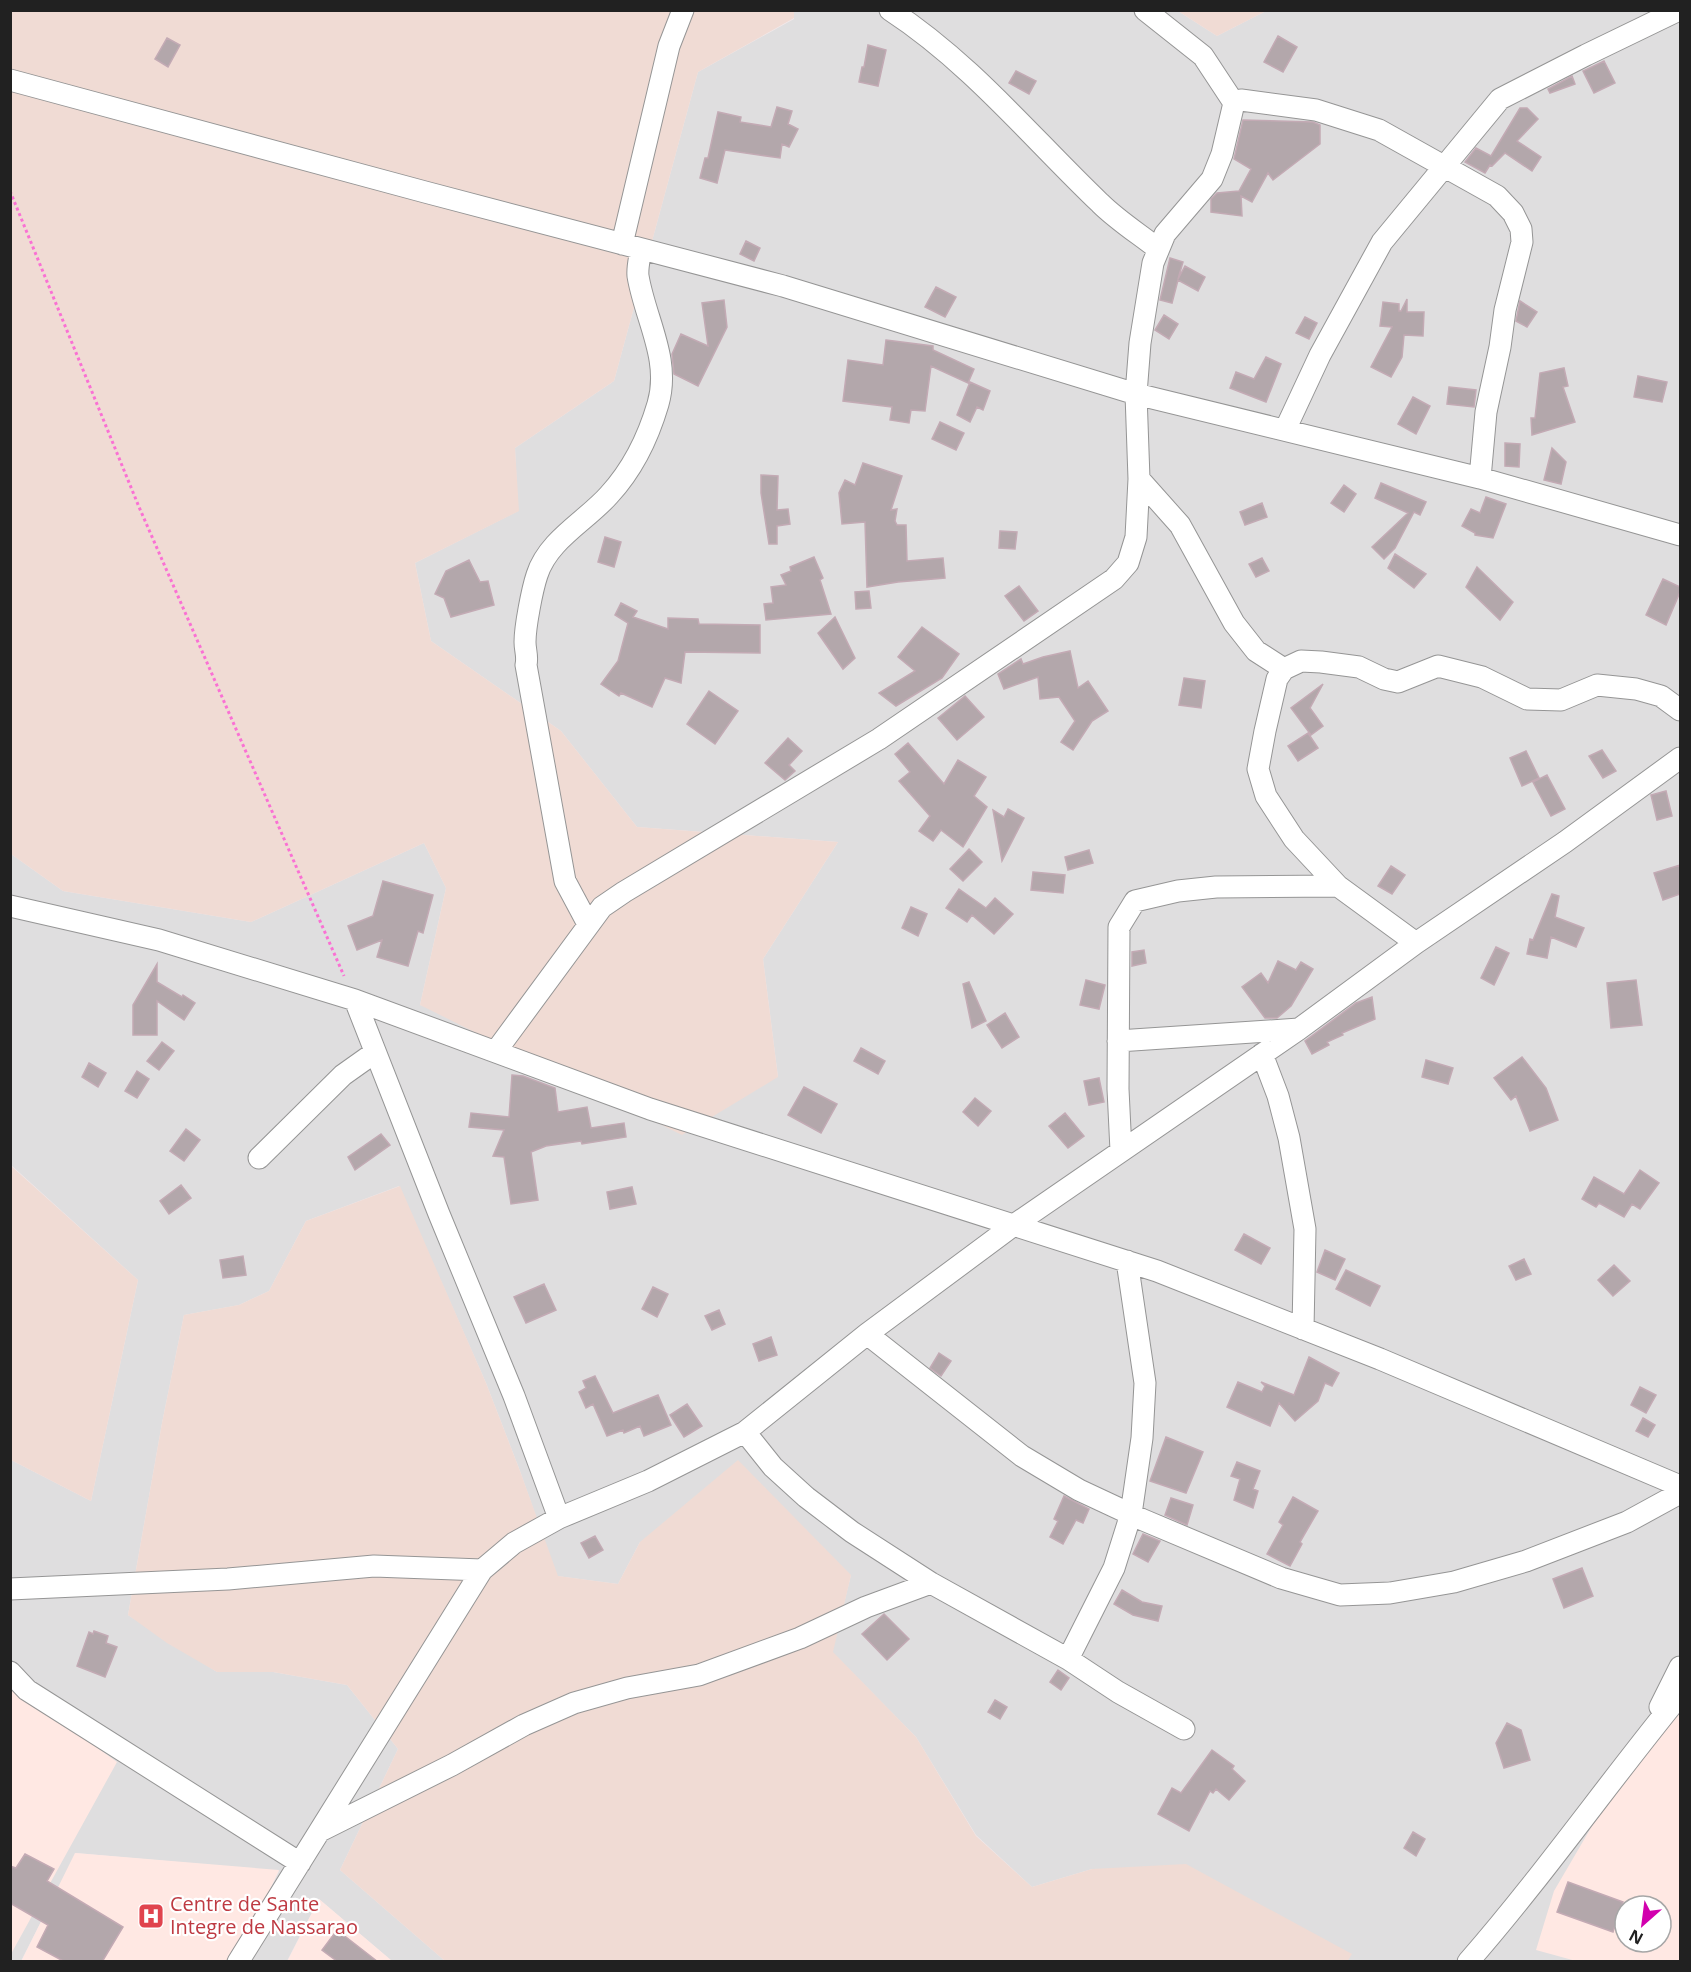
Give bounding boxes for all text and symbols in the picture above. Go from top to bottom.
place label: Centre de Sante Integre de Nassarao [170,1890,358,1940]
north arrow [1613,1894,1673,1954]
hospital icon: Centre de Sante Integre de Nassarao [136,1901,166,1931]
text: N [1625,1924,1647,1950]

